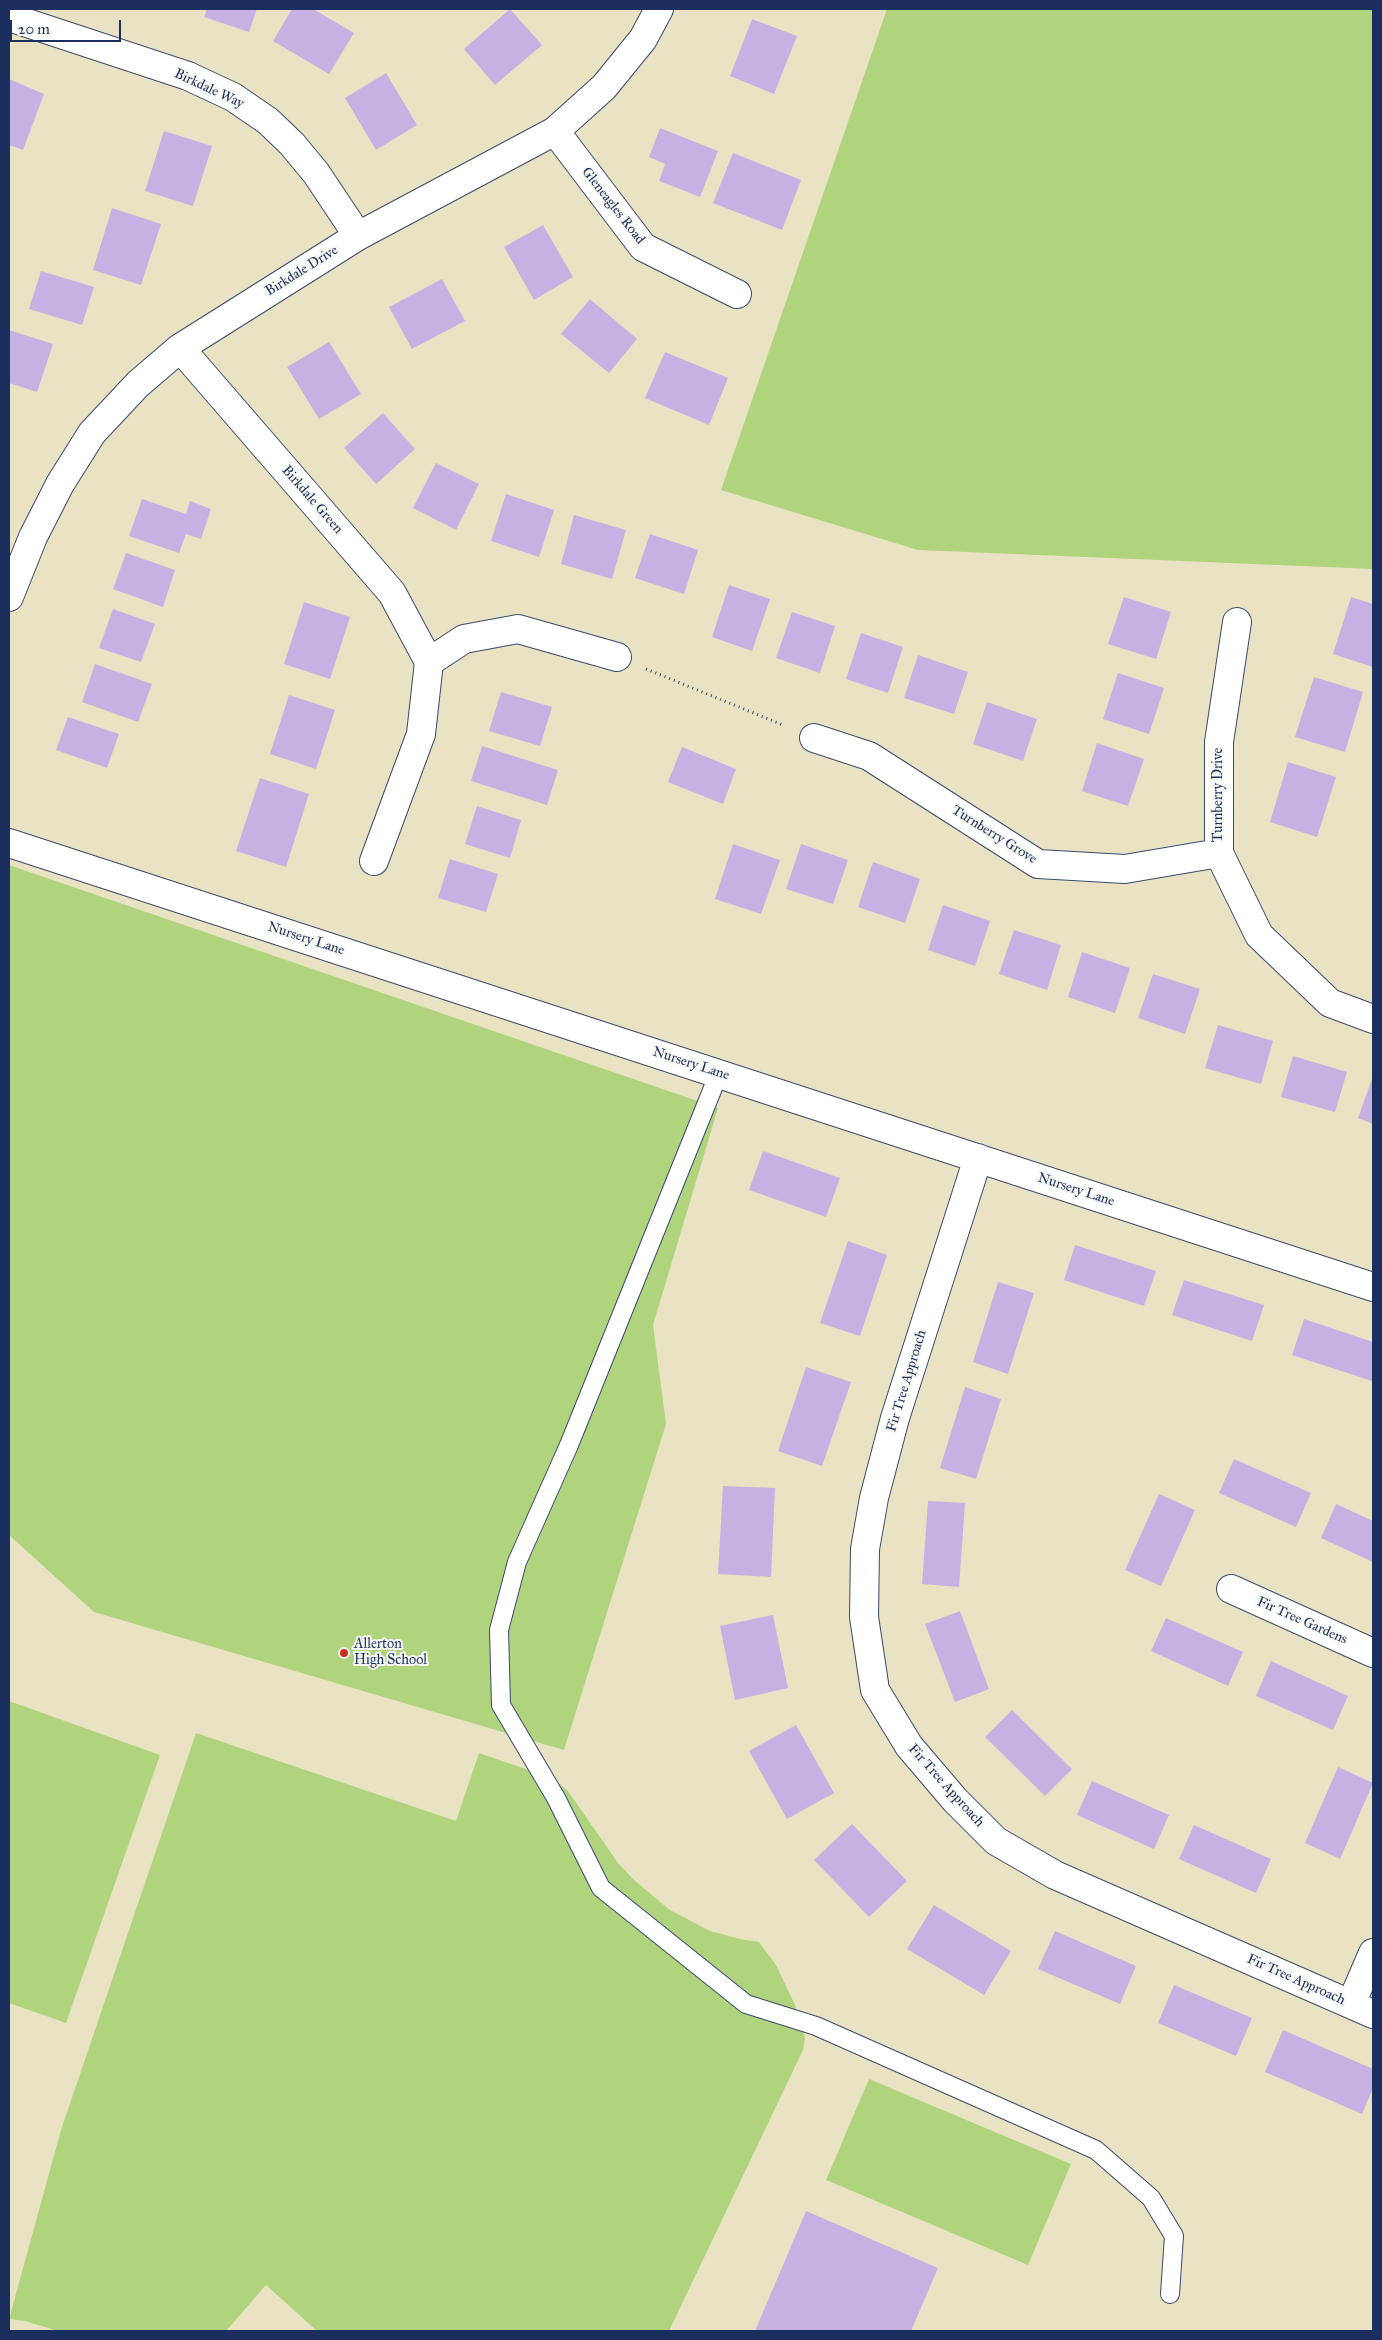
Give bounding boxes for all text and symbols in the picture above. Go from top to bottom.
scale bar [12,10,124,42]
text: 20 m [18,20,50,38]
street label: Birkdale Way [171,66,247,112]
street label: Gleneagles Road [578,164,648,248]
street label: Birkdale Drive [263,242,341,300]
street label: Birkdale Green [278,463,346,537]
street label: Turnberry Drive [1211,748,1227,842]
street label: Turnberry Grove [948,802,1040,868]
street label: Nursery Lane [265,919,347,959]
street label: Nursery Lane [650,1044,732,1084]
street label: Nursery Lane [1035,1170,1117,1210]
street label: Fir Tree Approach [884,1328,930,1434]
street label: Fir Tree Gardens [1254,1594,1350,1648]
place label: Allerton High School [354,1637,427,1670]
marker: Allerton High School [338,1647,350,1659]
street label: Fir Tree Approach [904,1741,988,1831]
street label: Fir Tree Approach [1244,1951,1348,2009]

